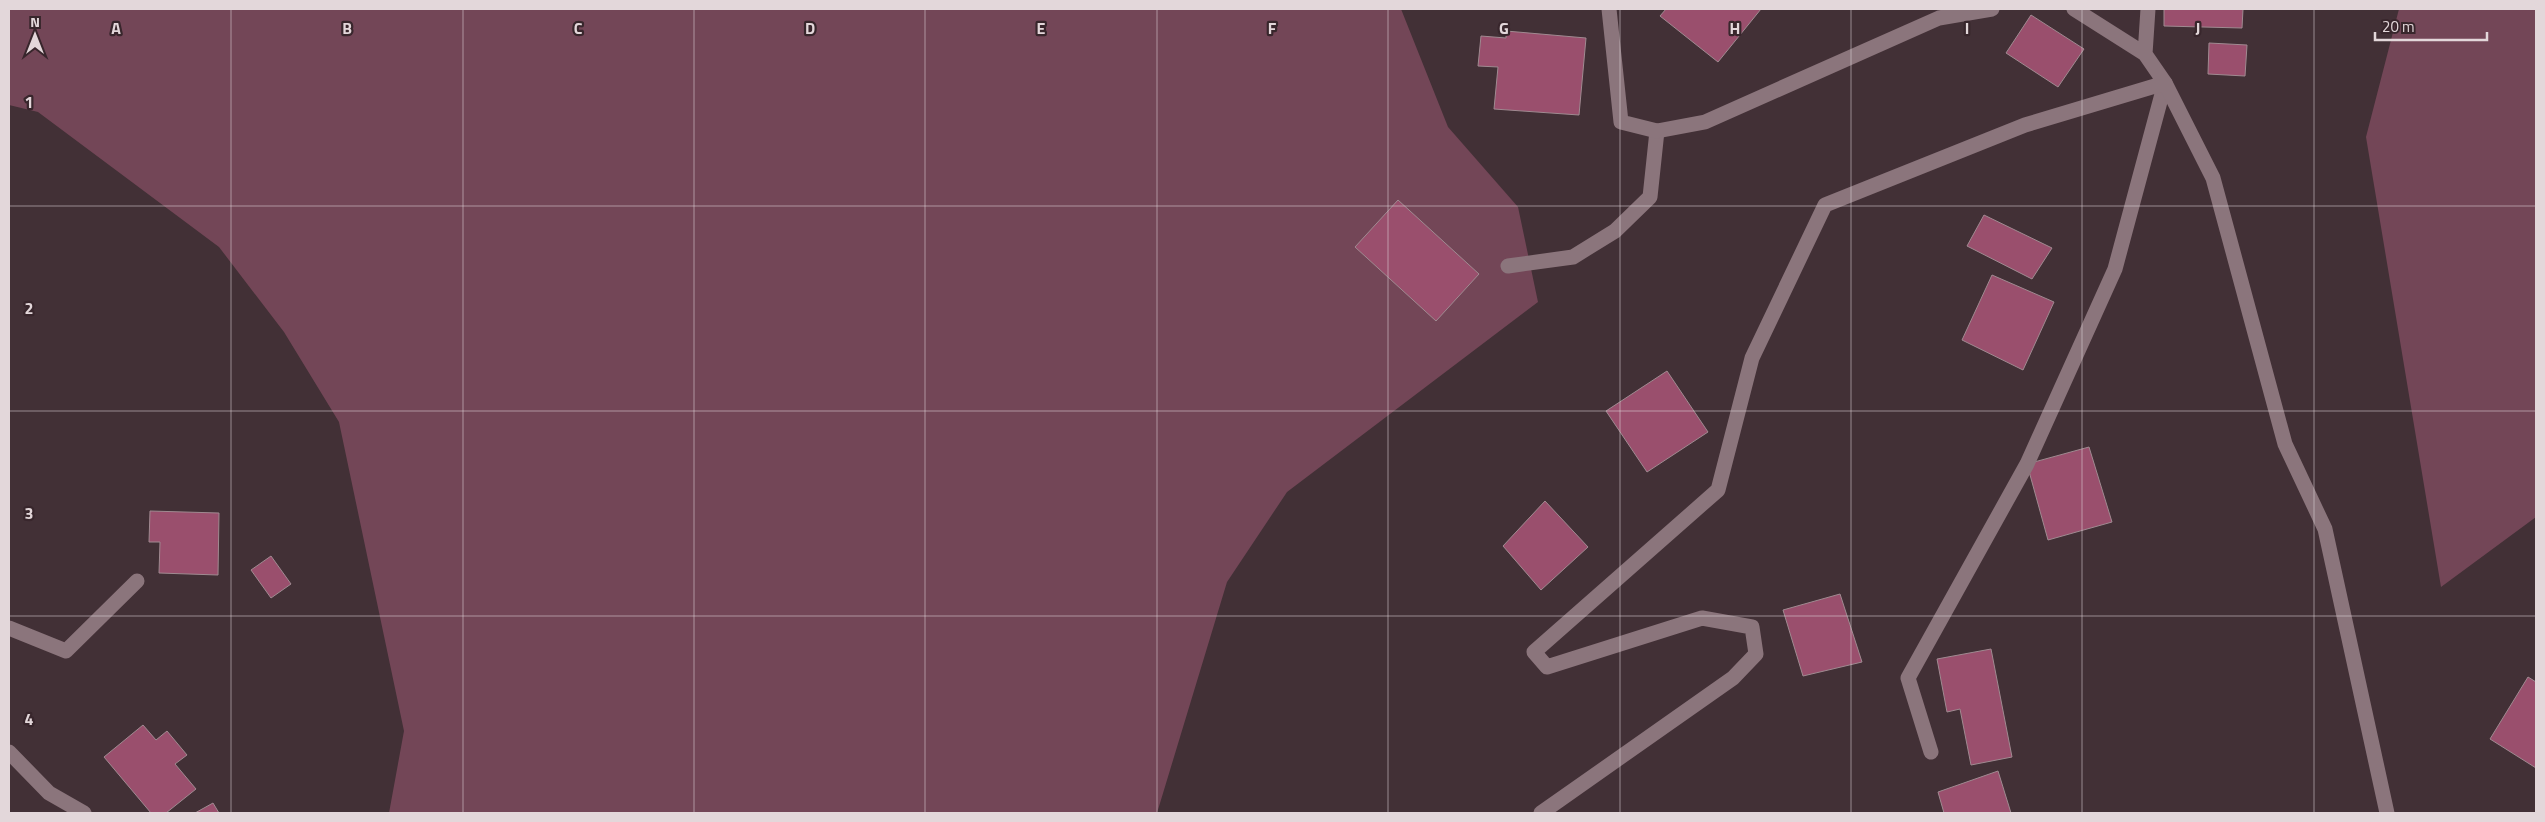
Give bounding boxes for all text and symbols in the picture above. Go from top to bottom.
north arrow [10,10,60,60]
scale bar [2375,10,2488,42]
text: N [30,11,40,32]
text: 20 m [2382,15,2415,38]
text: A [111,16,121,40]
text: B [342,16,352,40]
text: C [574,16,583,40]
text: D [805,16,815,40]
text: E [1037,16,1046,40]
text: F [1268,16,1277,40]
text: G [1499,16,1509,40]
text: H [1730,16,1740,40]
text: I [1965,16,1969,40]
text: J [2196,16,2200,40]
text: 1 [25,90,33,114]
text: 2 [25,296,33,320]
text: 3 [25,501,33,525]
text: 4 [25,707,34,731]

